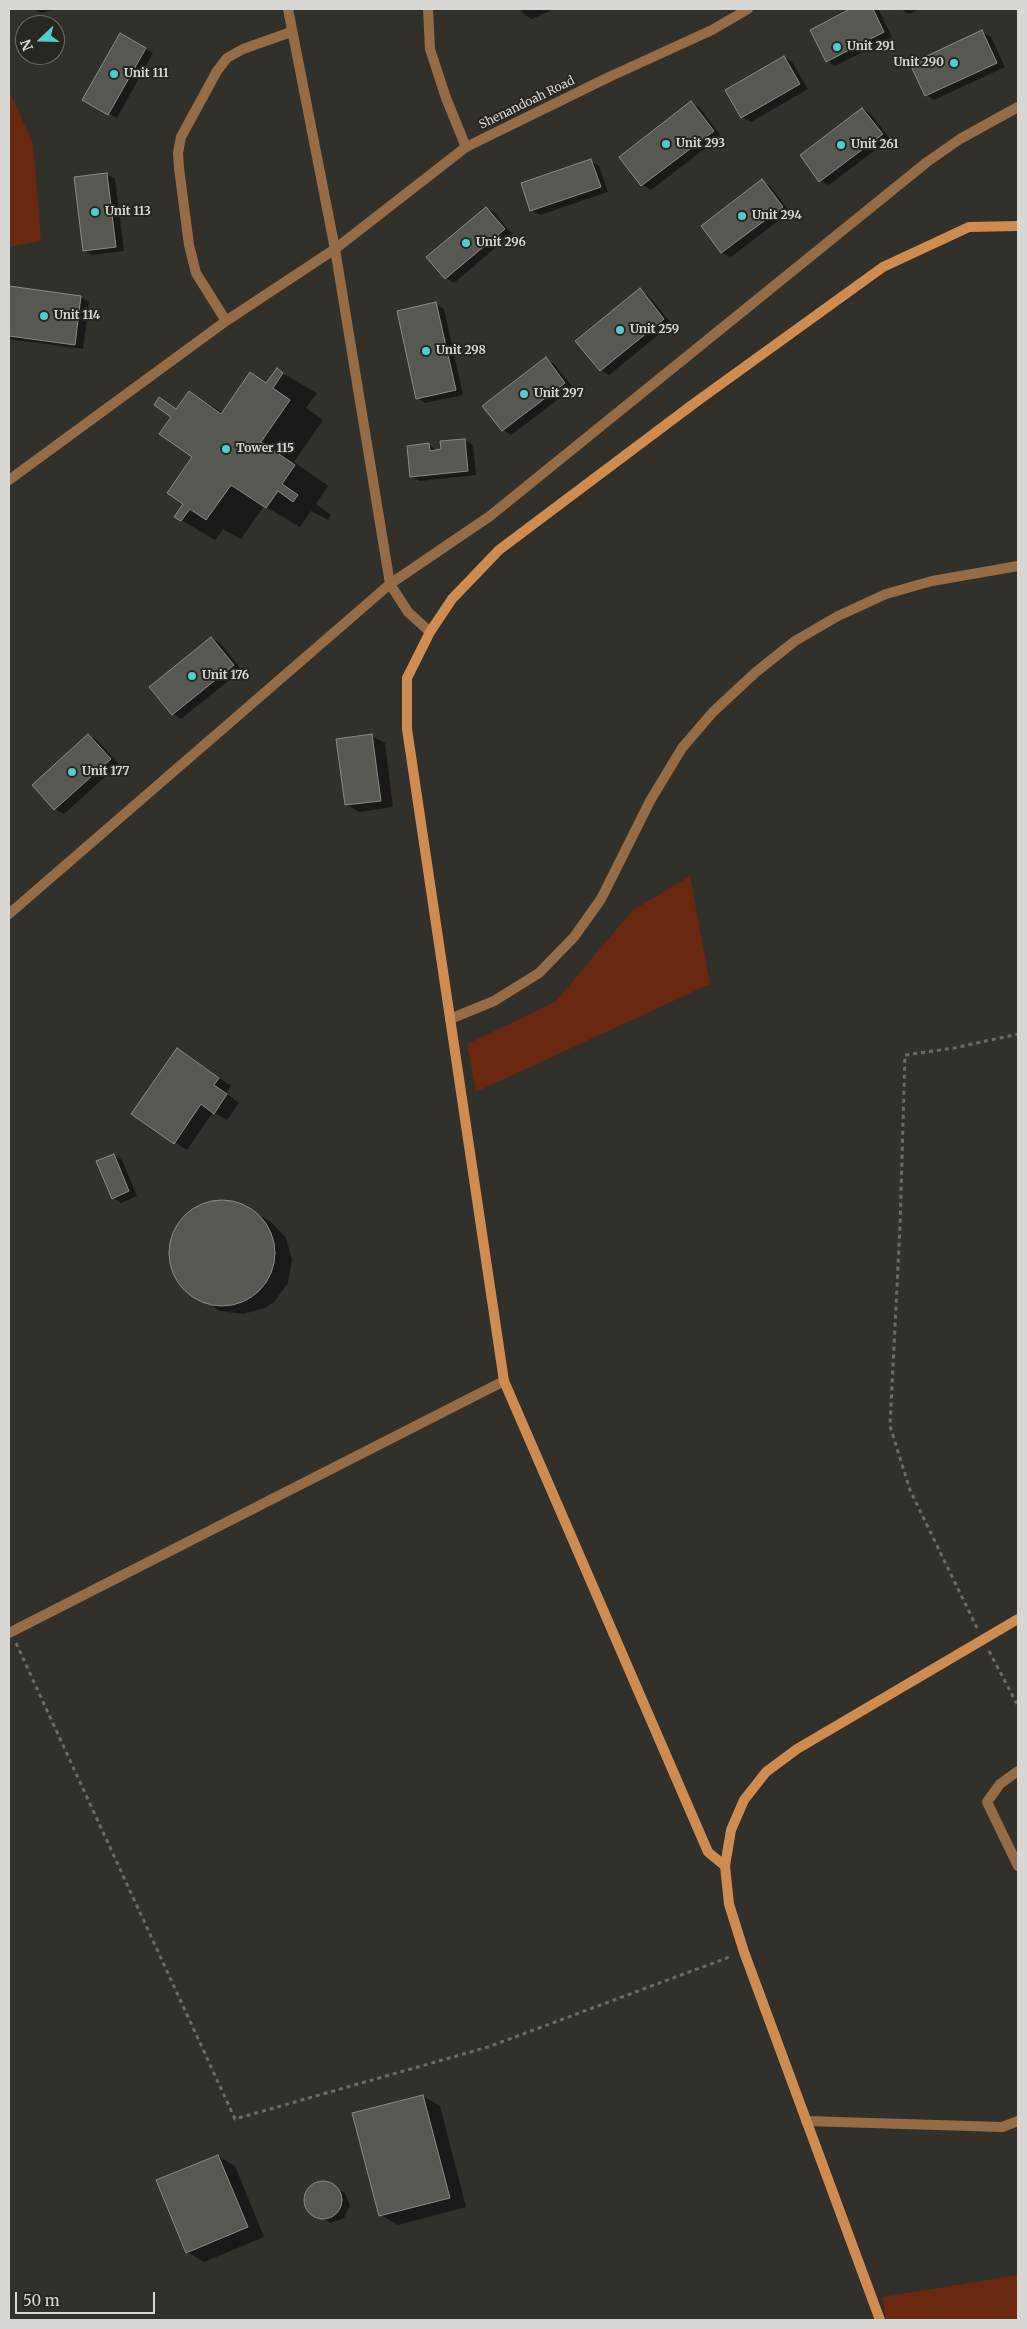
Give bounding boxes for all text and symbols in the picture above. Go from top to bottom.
north arrow [15,15,65,65]
text: N [17,37,37,53]
place label: Unit 291 [847,40,895,54]
marker: Unit 291 [831,41,843,53]
place label: Unit 290 [893,56,944,70]
marker: Unit 290 [948,57,960,69]
place label: Unit 111 [124,67,168,81]
marker: Unit 111 [108,68,120,80]
street label: Shenandoah Road [477,74,577,132]
place label: Unit 293 [676,137,725,151]
marker: Unit 293 [660,138,672,150]
place label: Unit 261 [851,138,899,152]
marker: Unit 261 [835,139,847,151]
place label: Unit 113 [105,205,151,219]
marker: Unit 113 [89,206,101,218]
place label: Unit 294 [752,209,802,223]
marker: Unit 294 [736,210,748,222]
place label: Unit 296 [476,236,526,250]
marker: Unit 296 [460,237,472,249]
place label: Unit 114 [54,309,100,323]
marker: Unit 114 [38,310,50,322]
place label: Unit 259 [630,323,679,337]
marker: Unit 259 [614,324,626,336]
place label: Unit 298 [436,344,486,358]
marker: Unit 298 [420,345,432,357]
place label: Unit 297 [534,387,584,401]
marker: Unit 297 [518,388,530,400]
place label: Tower 115 [236,442,294,456]
marker: Tower 115 [220,443,232,455]
place label: Unit 176 [202,669,249,683]
marker: Unit 176 [186,670,198,682]
place label: Unit 177 [82,765,130,779]
marker: Unit 177 [66,766,78,778]
scale bar [18,2282,158,2314]
text: 50 m [23,2291,60,2310]

